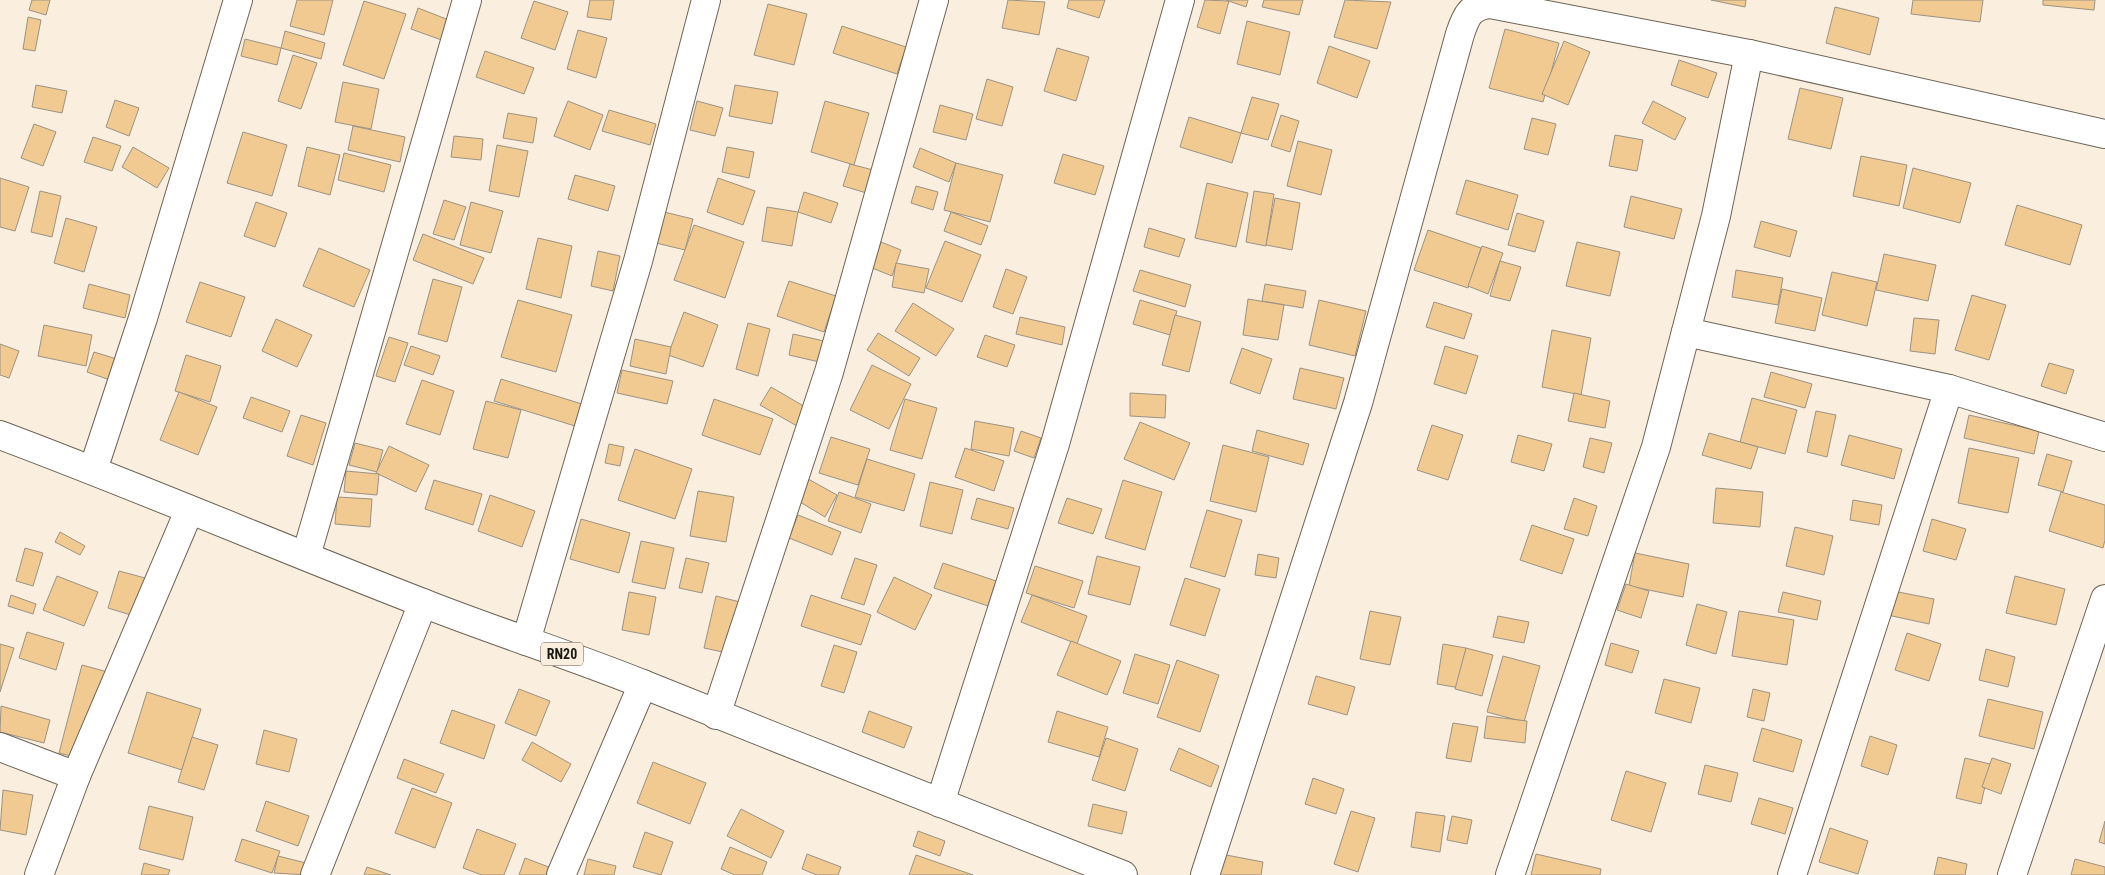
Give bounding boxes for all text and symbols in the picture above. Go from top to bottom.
road number: RN20 [541,642,583,666]

